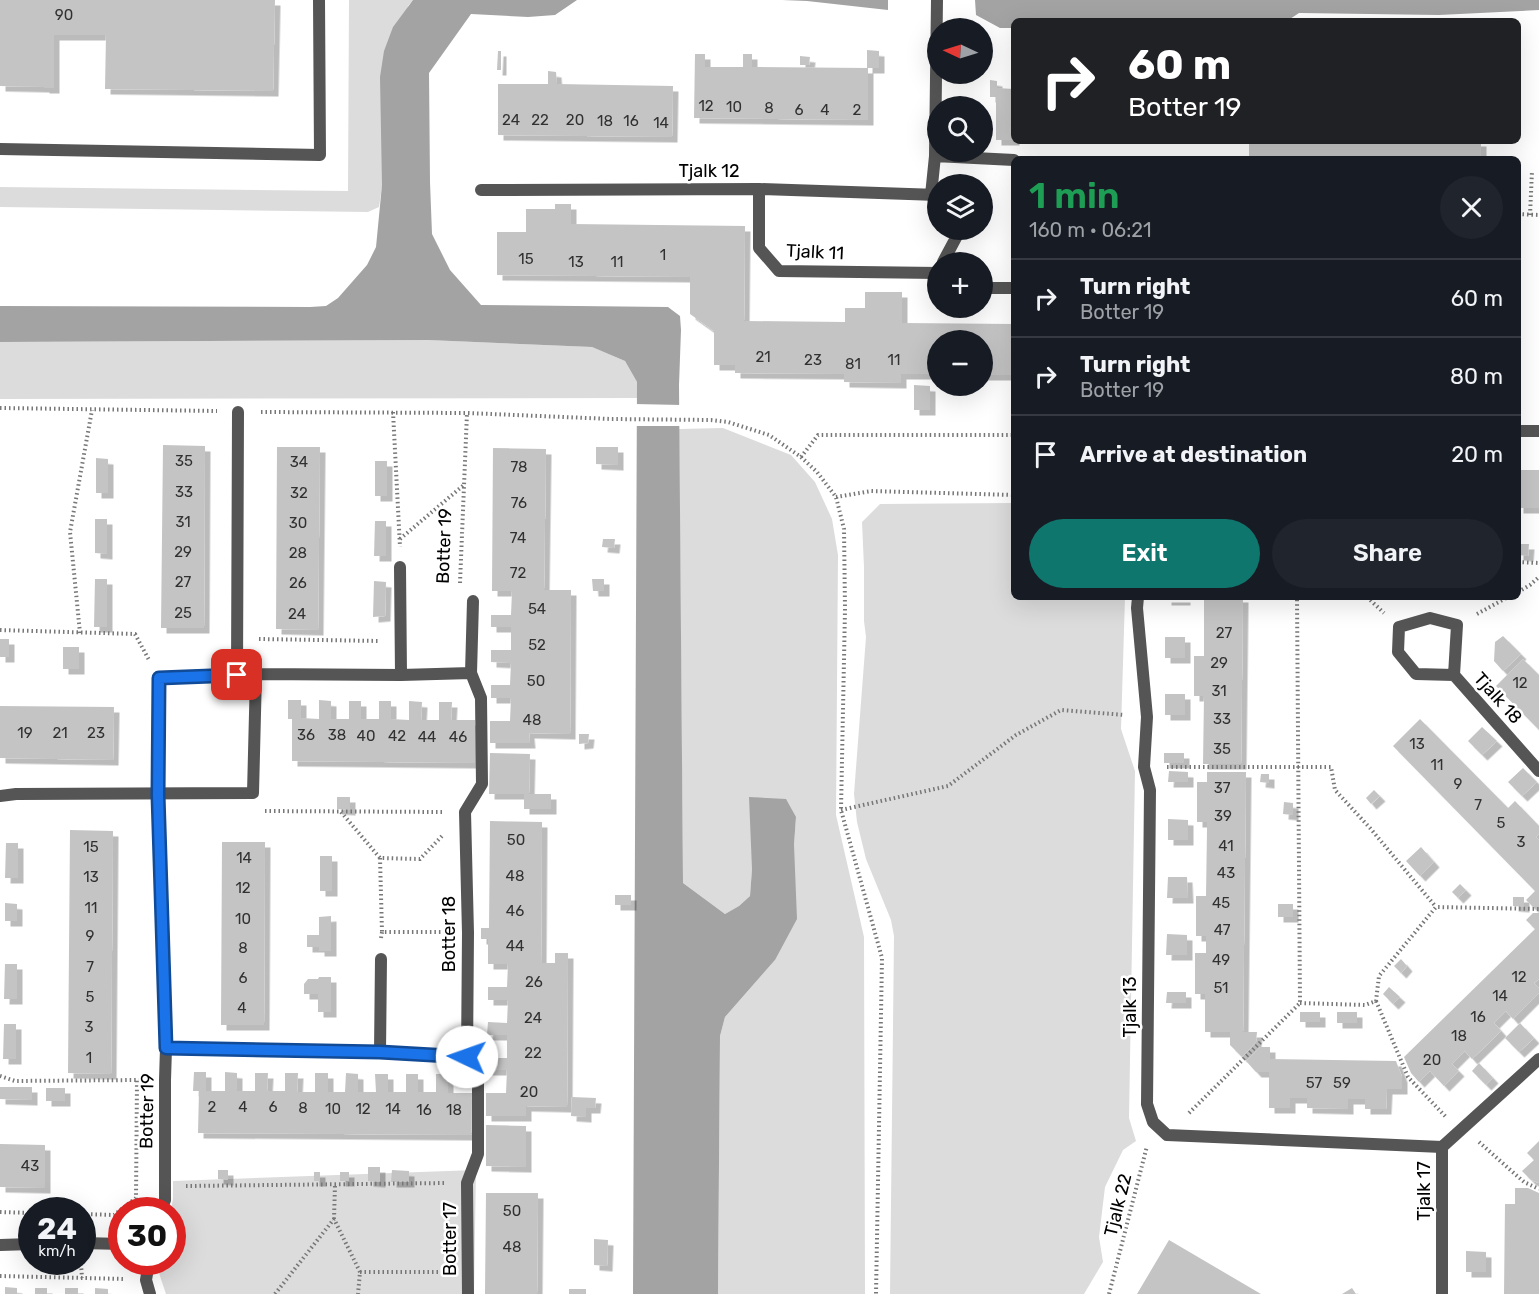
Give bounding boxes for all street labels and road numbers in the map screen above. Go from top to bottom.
street label: Tjalk 12 [679,160,739,182]
street label: Tjalk 11 [785,239,845,265]
street label: Botter 19 [432,508,456,584]
street label: Tjalk 18 [1469,668,1527,728]
street label: Botter 18 [438,896,460,972]
street label: Tjalk 13 [1119,976,1141,1038]
street label: Botter 19 [135,1073,159,1149]
street label: Tjalk 17 [1413,1161,1435,1221]
street label: Tjalk 22 [1100,1171,1136,1239]
street label: Botter 17 [439,1202,461,1276]

